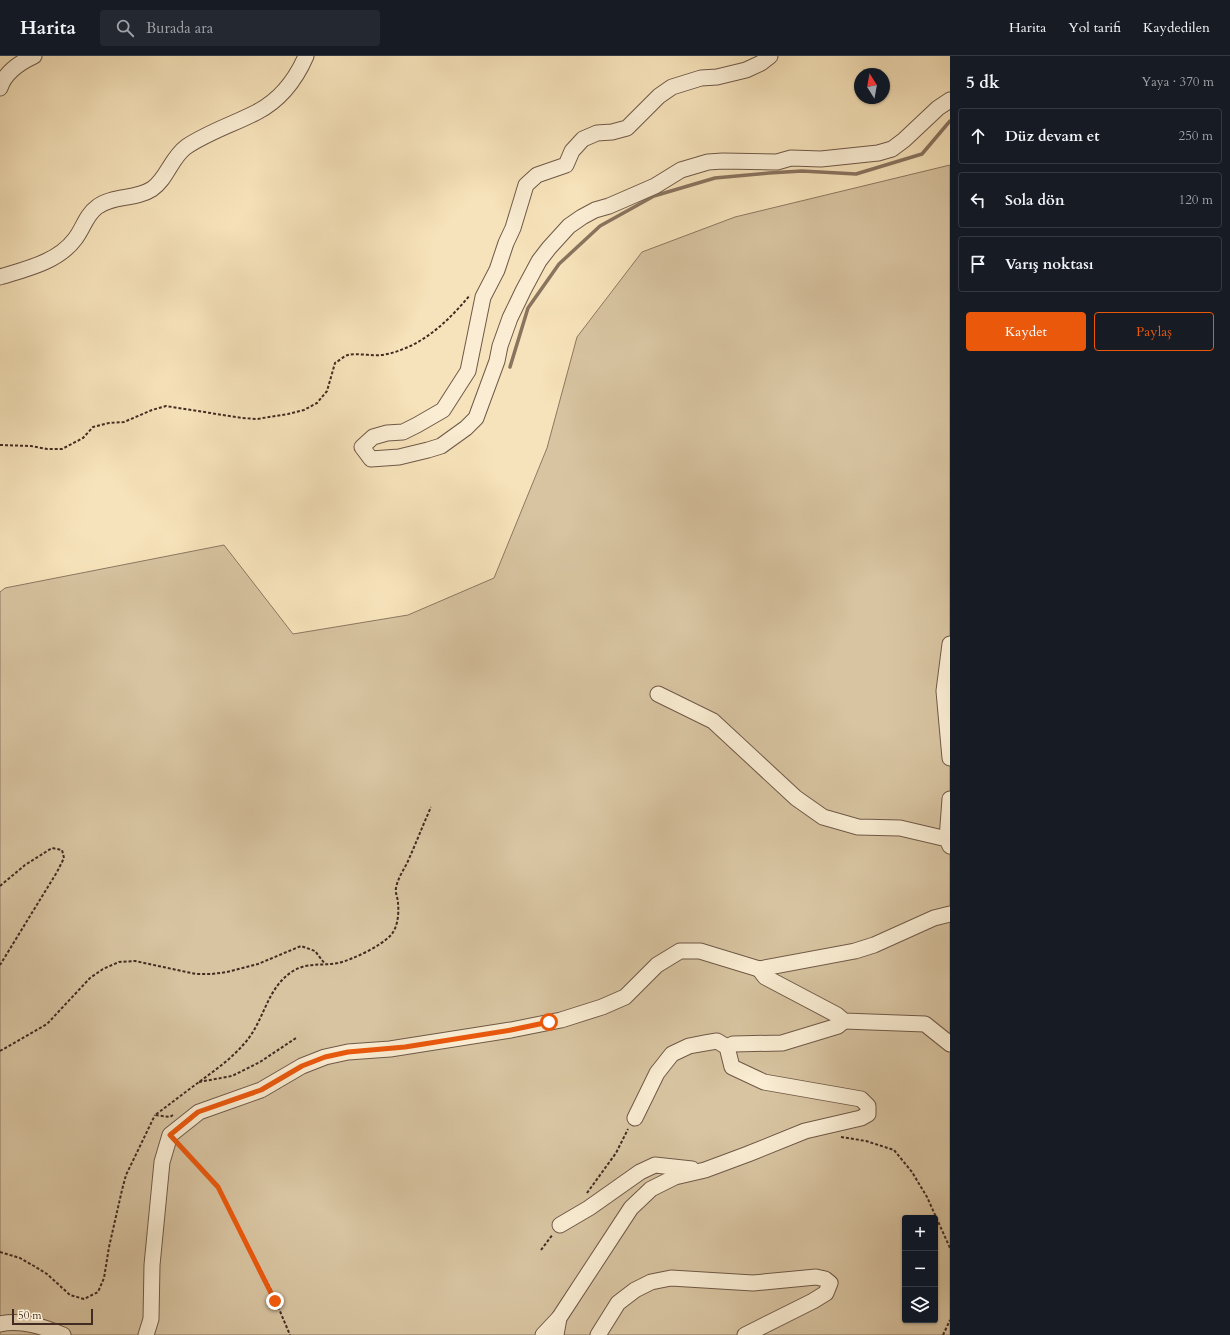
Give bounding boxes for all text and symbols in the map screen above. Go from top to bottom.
search box [100,10,380,46]
text: Harita [20,15,76,41]
icon: search [114,17,136,39]
text: Burada ara [146,18,213,38]
text: Harita [1009,18,1046,37]
text: Yol tarifi [1068,18,1121,37]
text: Kaydedilen [1143,18,1210,37]
north arrow [854,68,890,104]
text: 5 dk [966,71,1000,94]
text: Yaya · 370 m [1141,73,1214,91]
icon: ahead [967,125,989,147]
text: Düz devam et [1005,126,1100,146]
text: 250 m [1179,127,1213,145]
icon: left [967,189,989,211]
text: Sola dön [1005,190,1065,210]
text: 120 m [1179,191,1213,209]
icon: arrive [967,253,989,275]
text: Varış noktası [1005,254,1094,274]
button: Kaydet [966,312,1086,351]
button: Paylaş [1094,312,1214,351]
route start [540,1013,558,1031]
map controls [902,1215,938,1323]
button: + [902,1215,938,1251]
button: − [902,1251,938,1287]
button: layers [902,1287,938,1323]
route end [266,1292,284,1310]
scale bar [12,1307,93,1326]
text: 50 m [18,1308,42,1323]

